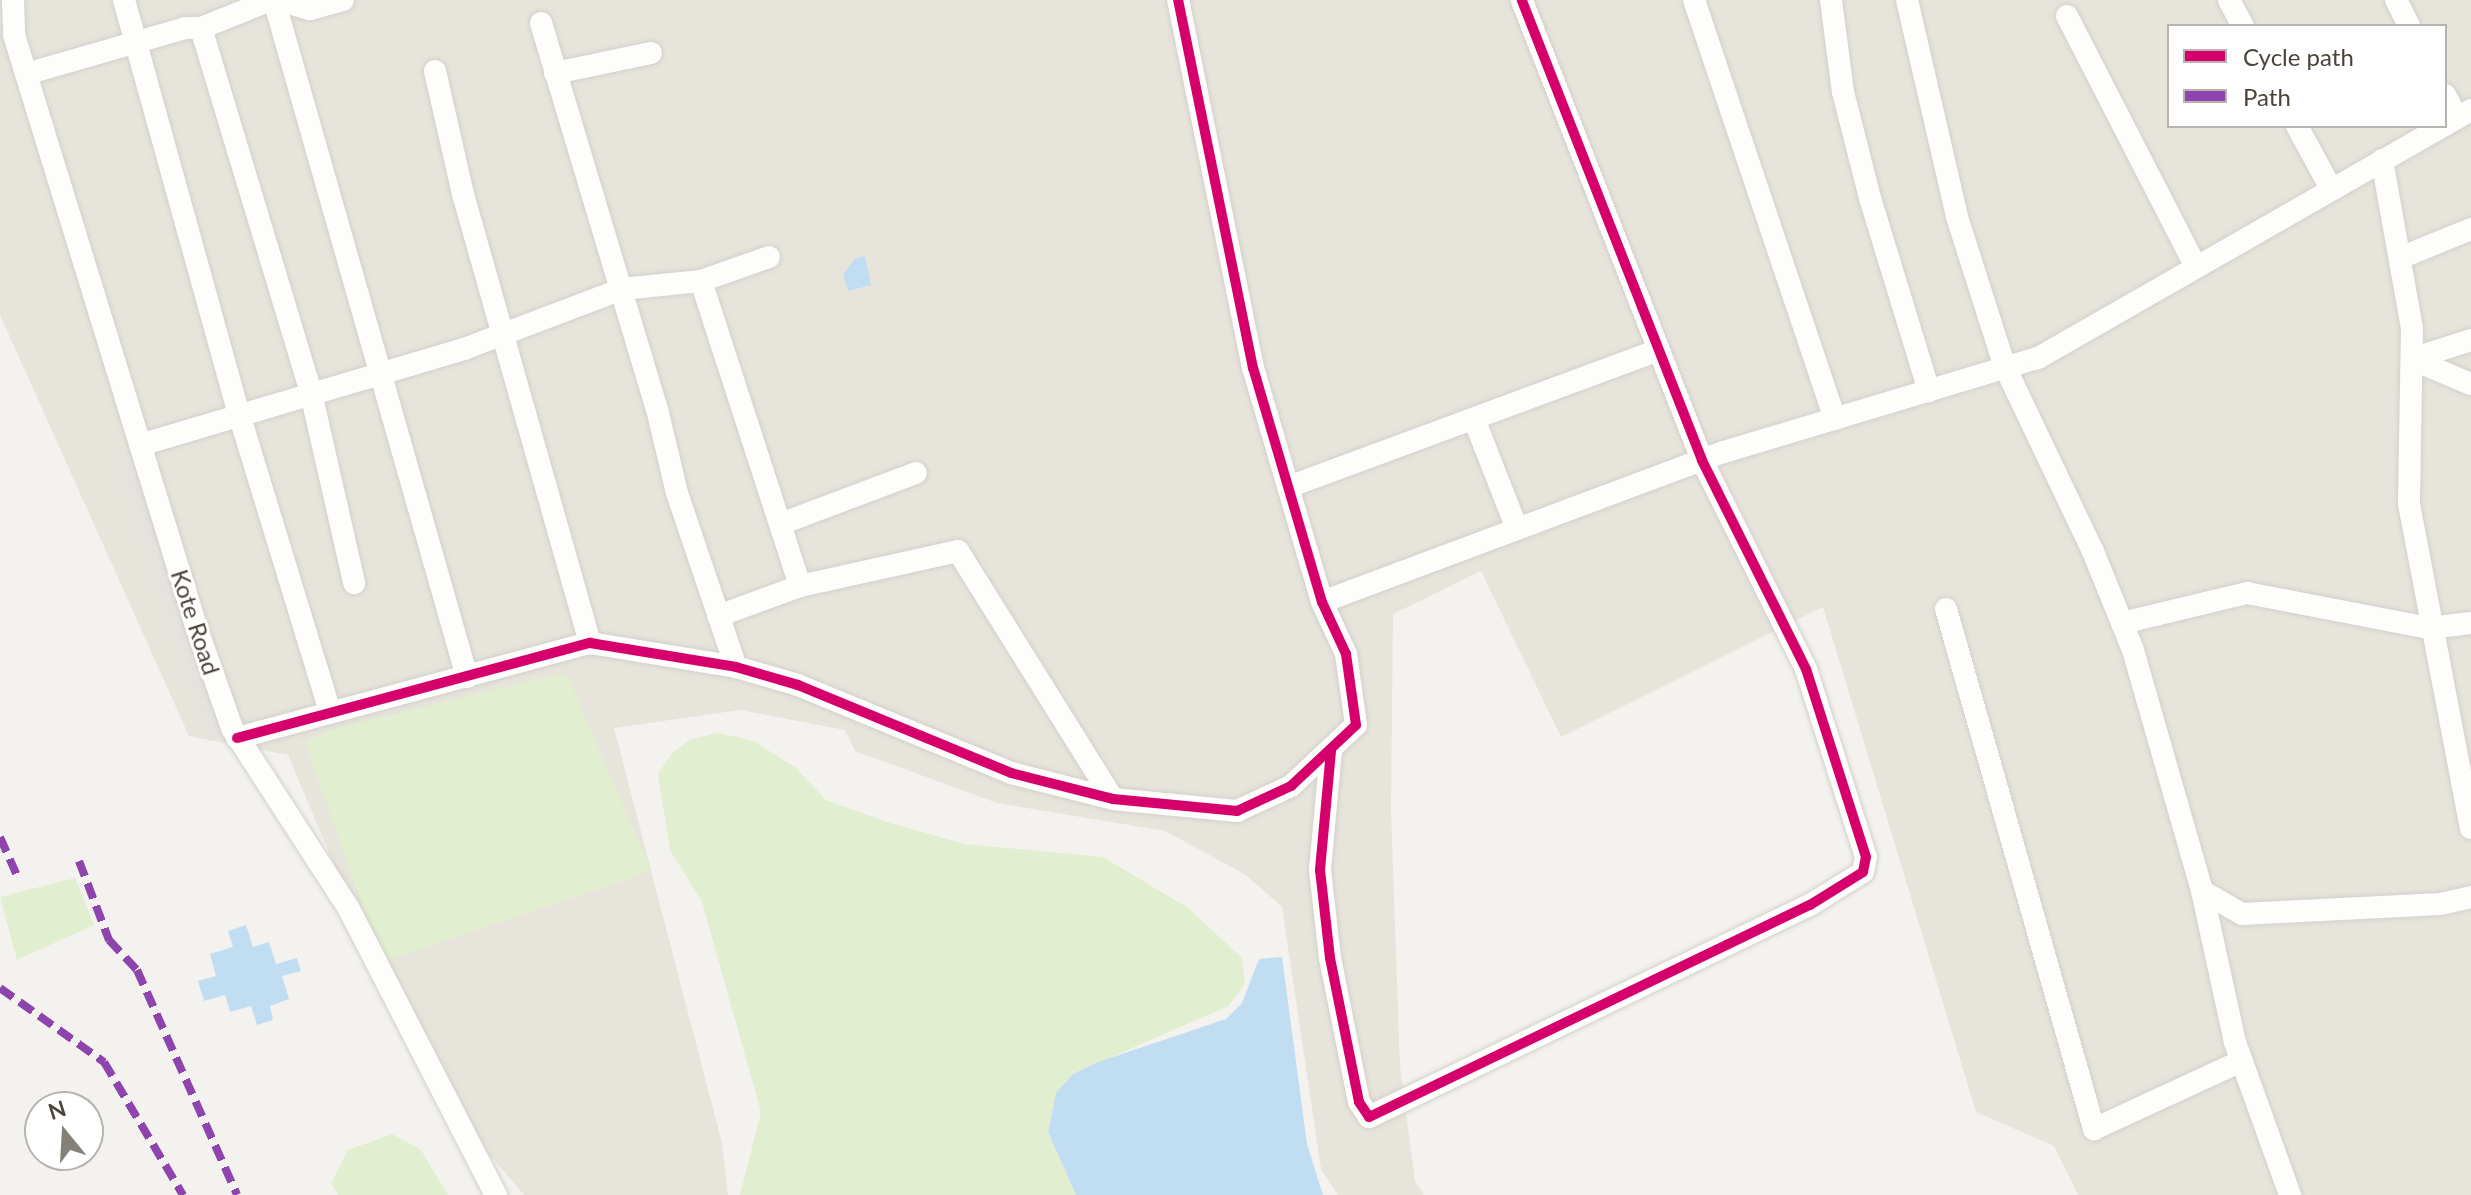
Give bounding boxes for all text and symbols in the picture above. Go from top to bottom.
legend [2167,24,2447,128]
text: Cycle path [2243,42,2354,71]
text: Path [2243,82,2291,111]
street label: Kote Road [165,566,227,678]
north arrow [24,1091,104,1171]
text: N [45,1094,69,1125]

